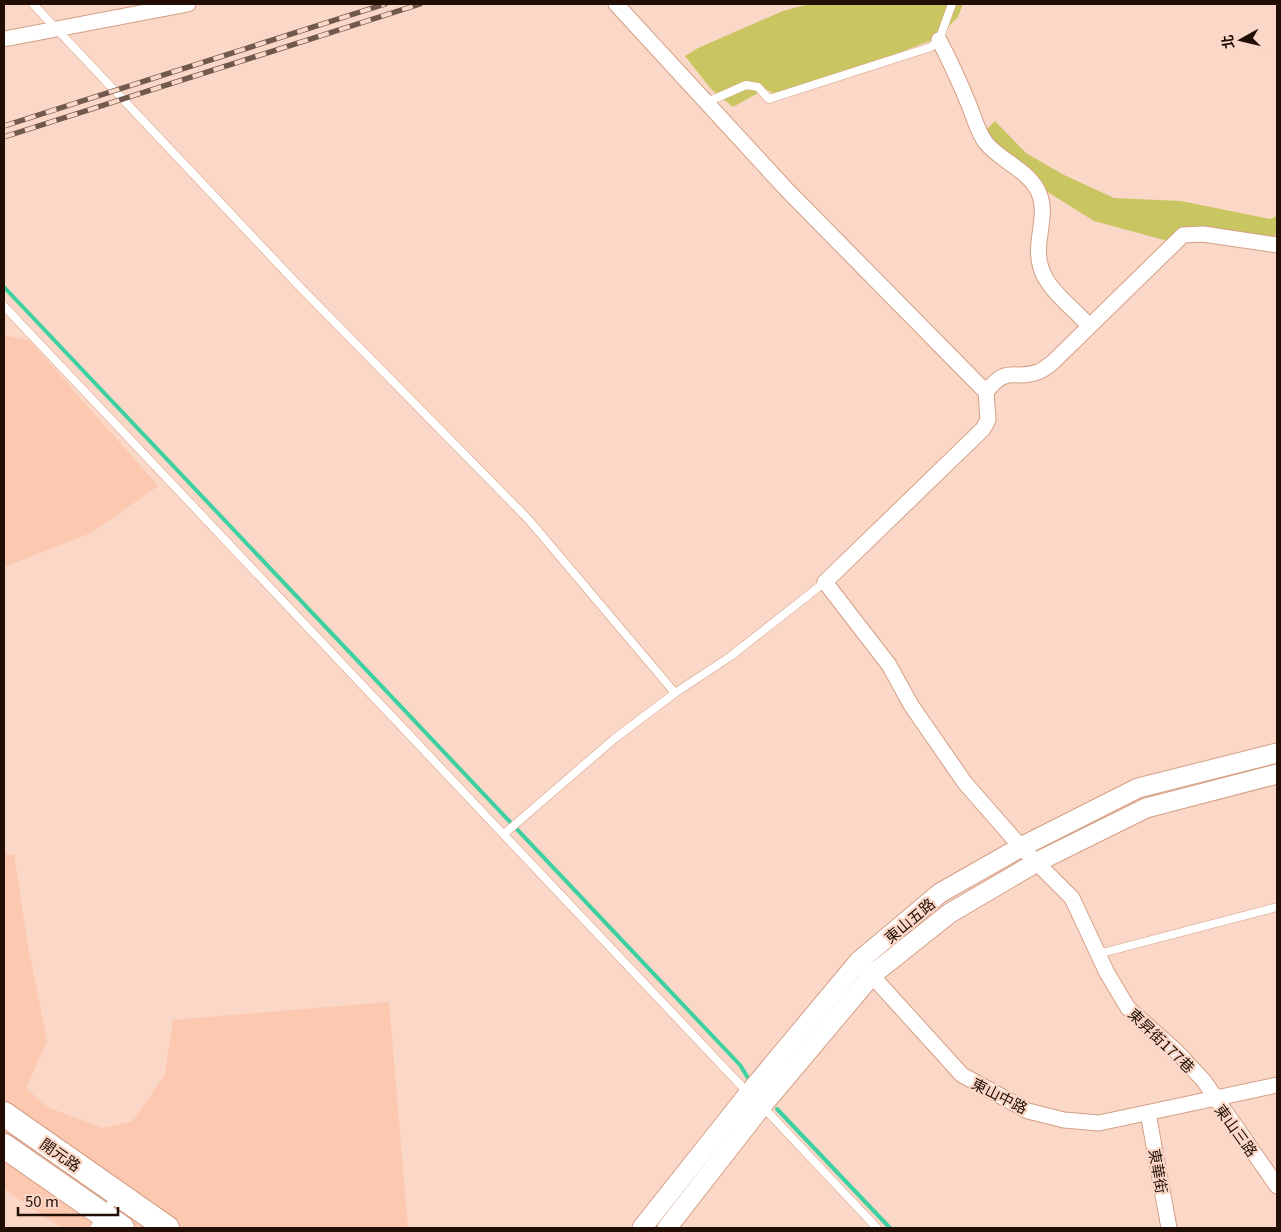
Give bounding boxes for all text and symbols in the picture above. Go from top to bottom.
north arrow [1216,15,1266,65]
text: 北 [1216,34,1238,50]
street label: 東山五路 [879,893,939,947]
street label: 東昇街177巷 [1124,1003,1200,1077]
street label: 東山中路 [968,1072,1032,1118]
street label: 東山三路 [1211,1100,1263,1160]
street label: 開元路 [37,1132,85,1176]
street label: 東華街 [1145,1147,1173,1195]
scale bar [18,1184,118,1216]
text: 50 m [25,1190,59,1211]

